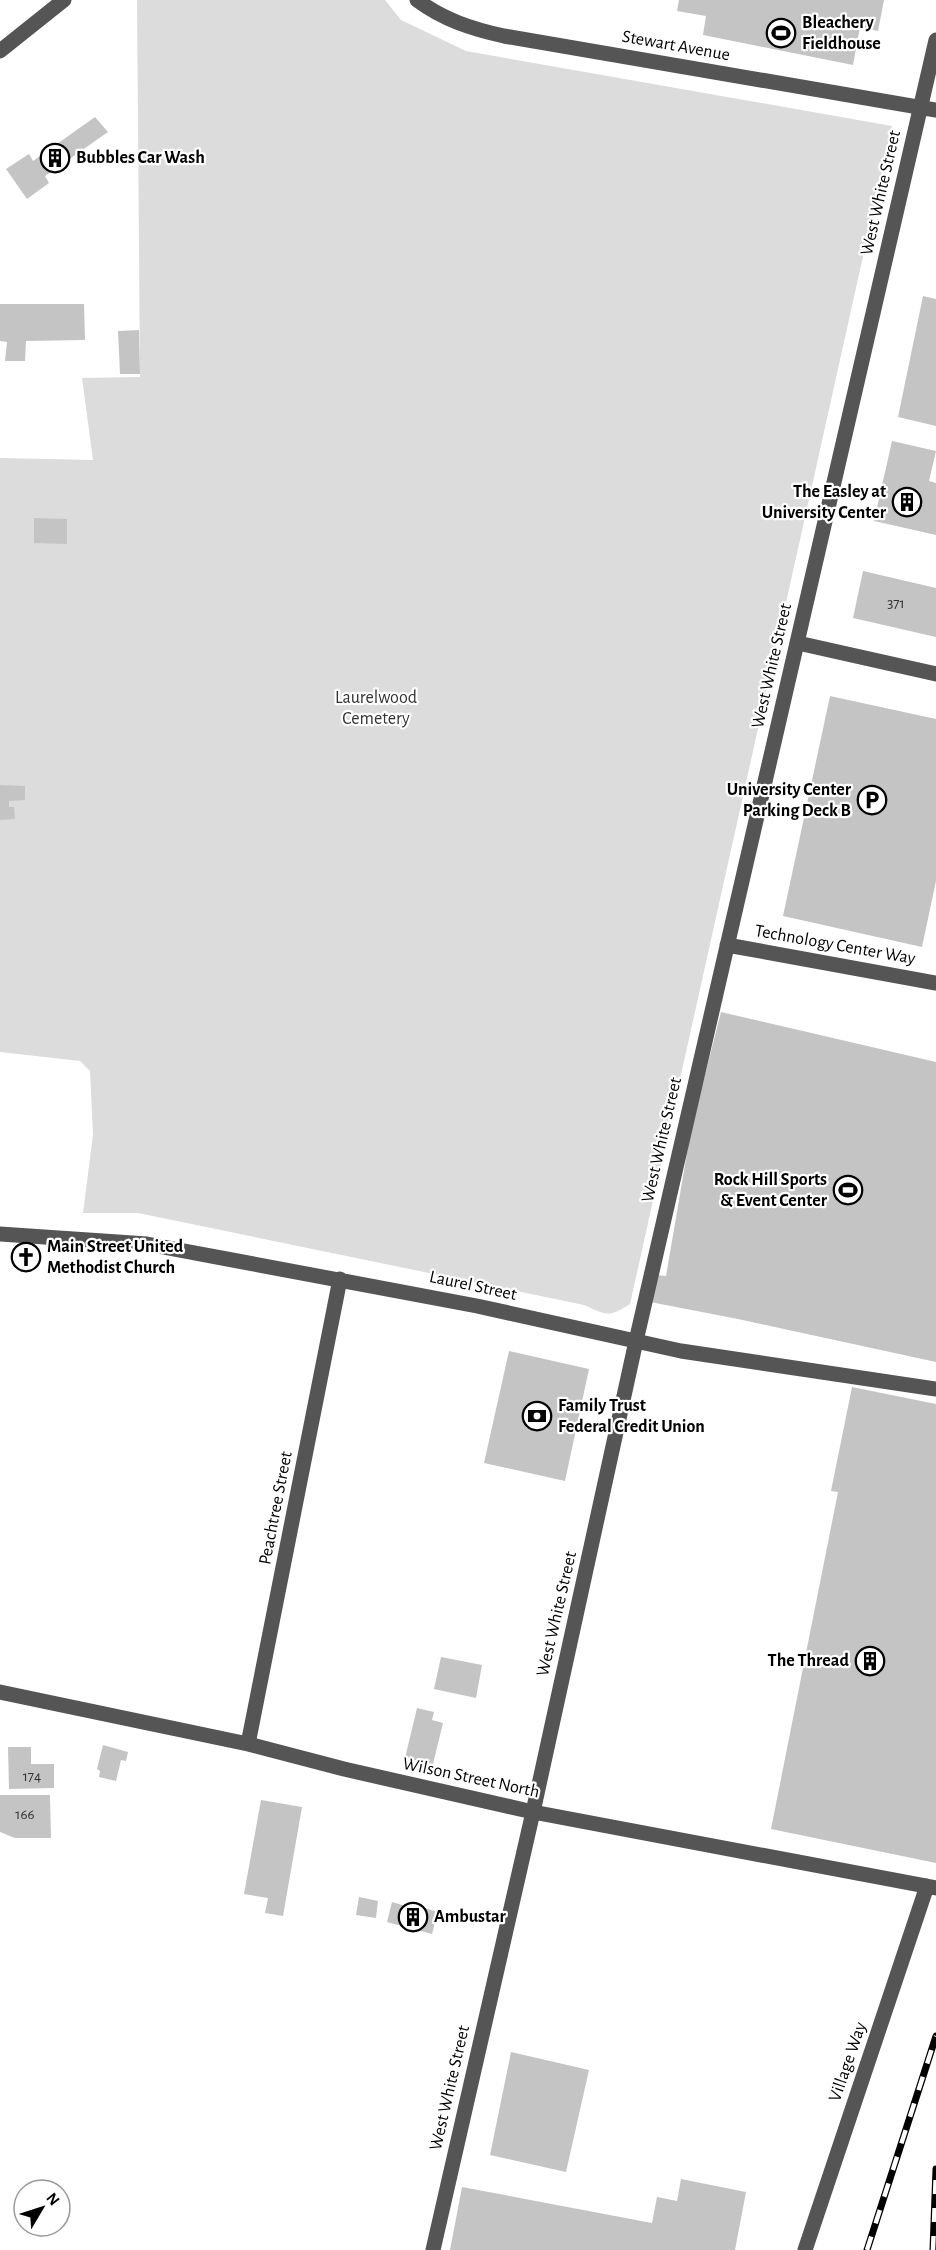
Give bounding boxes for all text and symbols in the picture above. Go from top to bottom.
place label: Bleachery Fieldhouse [802,14,881,53]
sports icon: Bleachery Fieldhouse [765,17,797,49]
street label: Stewart Avenue [621,28,731,64]
street label: West White Street [858,129,904,257]
building icon: Bubbles Car Wash [39,142,71,174]
place label: Bubbles Car Wash [76,149,205,167]
place label: The Easley at University Center [762,483,887,522]
building icon: The Easley at University Center [891,486,923,518]
house number: 371 [887,596,905,611]
street label: West White Street [749,602,795,730]
park label: Laurelwood Cemetery [335,689,417,728]
place label: University Center Parking Deck B [727,781,852,820]
parking icon: University Center Parking Deck B [856,784,888,816]
street label: Technology Center Way [753,922,917,968]
street label: West White Street [639,1076,685,1204]
place label: Rock Hill Sports & Event Center [714,1171,828,1210]
sports icon: Rock Hill Sports & Event Center [832,1174,864,1206]
place label: Main Street United Methodist Church [47,1238,184,1277]
church icon: Main Street United Methodist Church [10,1241,42,1273]
street label: Laurel Street [428,1268,518,1304]
place label: Family Trust Federal Credit Union [558,1397,705,1436]
bank icon: Family Trust Federal Credit Union [521,1400,553,1432]
street label: Peachtree Street [256,1450,296,1566]
street label: West White Street [534,1550,580,1678]
building icon: The Thread [854,1645,886,1677]
place label: The Thread [768,1652,850,1670]
street label: Wilson Street North [401,1755,541,1801]
house number: 174 [23,1769,41,1784]
house number: 166 [15,1807,35,1822]
building icon: Ambustar [397,1901,429,1933]
place label: Ambustar [434,1908,507,1926]
street label: Village Way [826,2020,870,2104]
street label: West White Street [427,2024,473,2152]
north arrow [12,2178,72,2238]
text: N [43,2190,63,2209]

